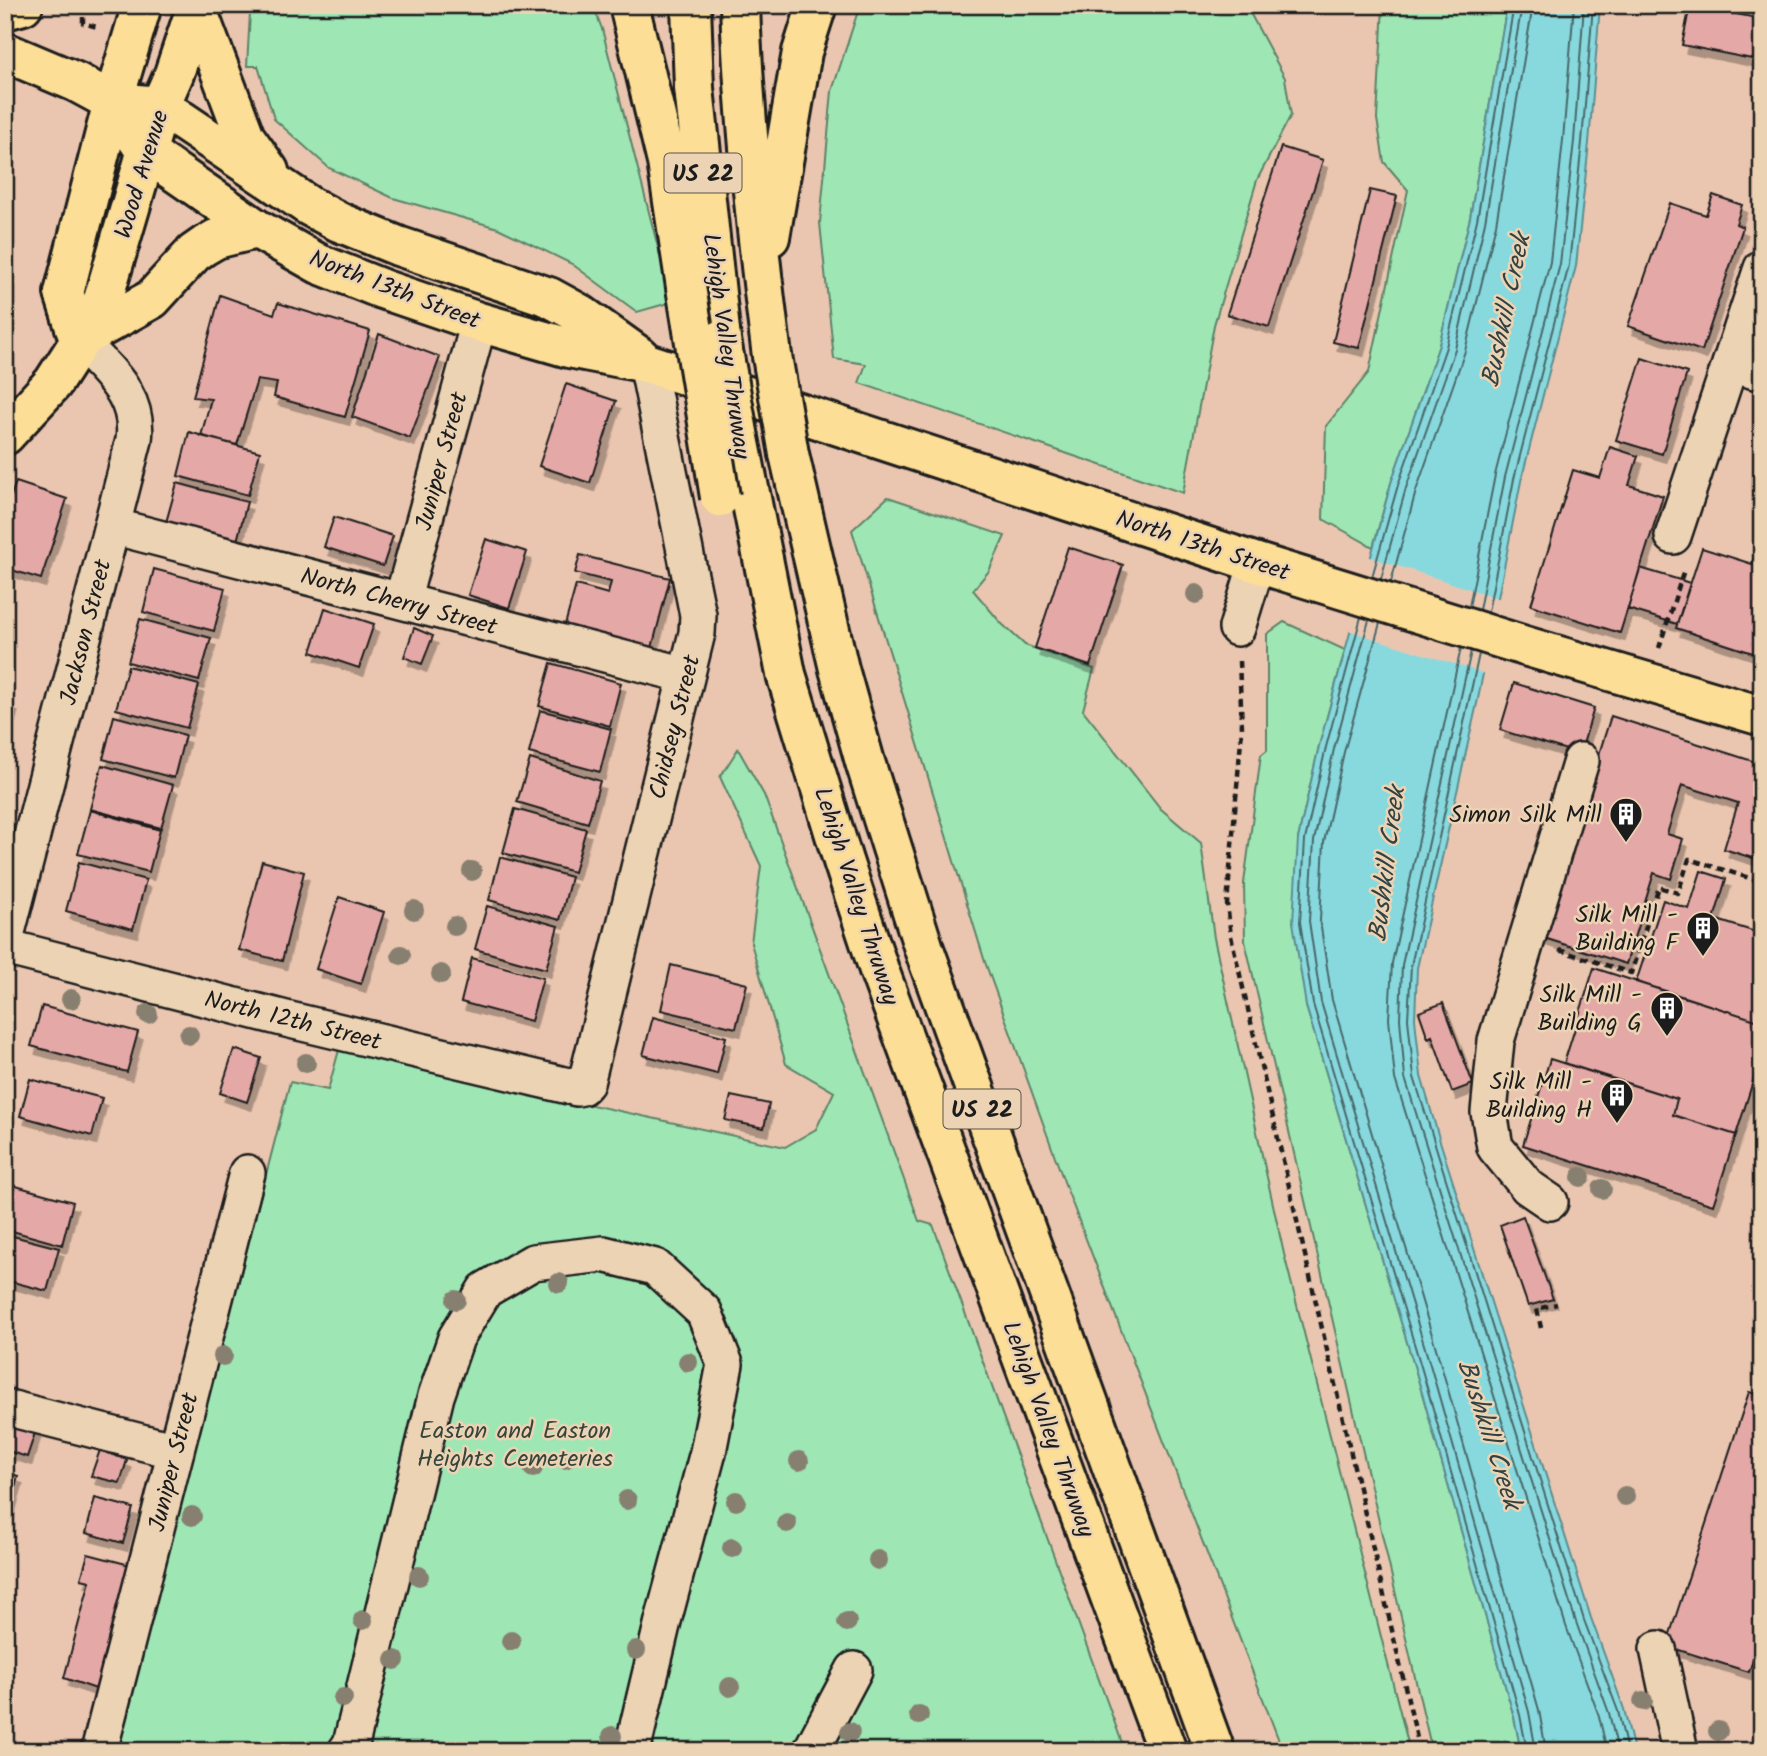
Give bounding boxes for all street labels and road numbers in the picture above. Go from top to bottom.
street label: Wood Avenue [104,105,181,244]
road number: US 22 [664,154,742,192]
street label: Lehigh Valley Thruway [690,231,761,462]
street label: North 13th Street [303,240,486,341]
street label: Juniper Street [405,387,480,535]
street label: North 13th Street [1111,500,1295,593]
street label: Jackson Street [50,555,124,709]
street label: North Cherry Street [296,557,502,648]
street label: Chidsey Street [639,650,712,804]
street label: Lehigh Valley Thruway [802,782,910,1011]
street label: North 12th Street [200,981,386,1062]
road number: US 22 [944,1090,1020,1128]
street label: Lehigh Valley Thruway [990,1316,1105,1544]
street label: Juniper Street [138,1388,211,1536]

